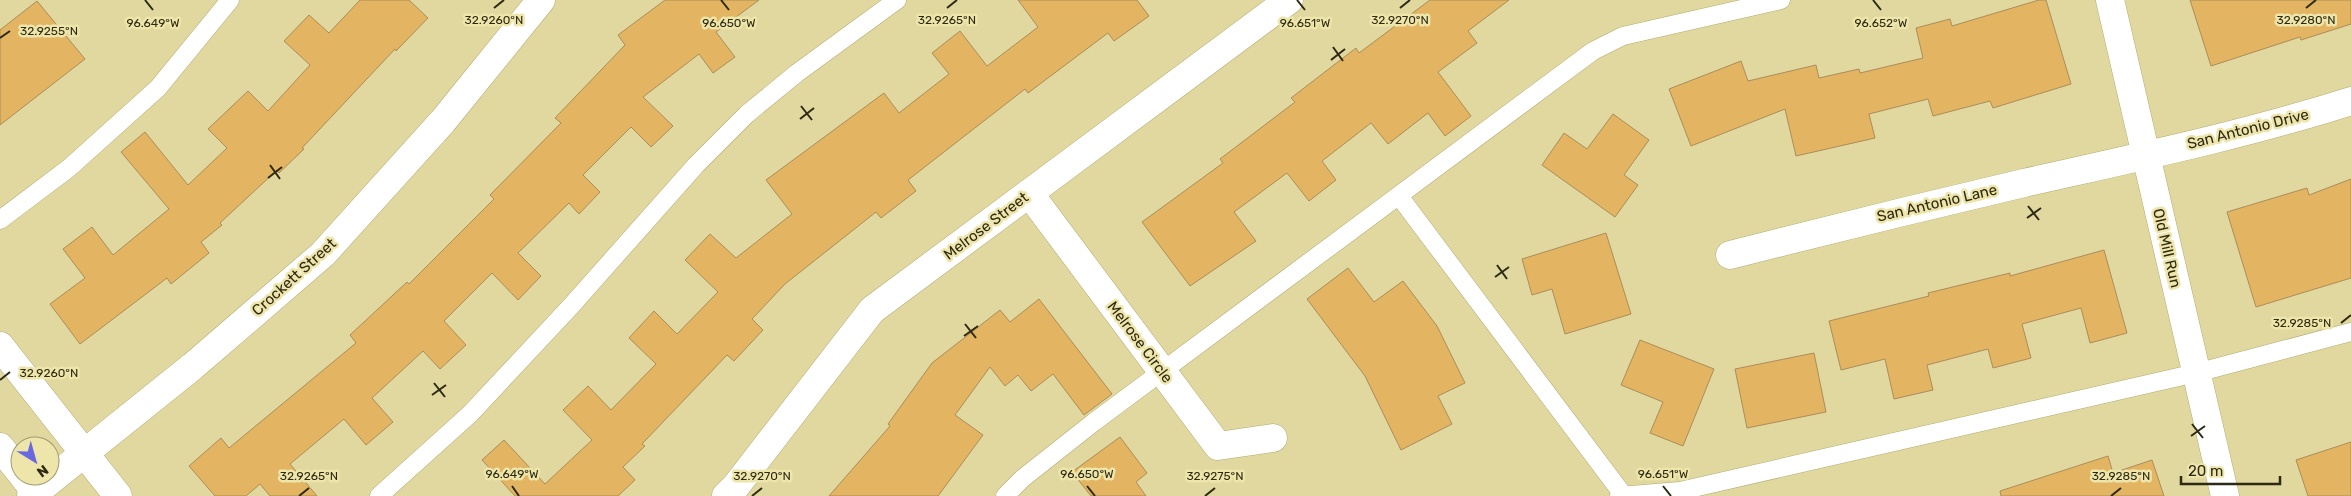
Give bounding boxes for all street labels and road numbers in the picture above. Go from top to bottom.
street label: San Antonio Drive [2185,105,2311,153]
street label: San Antonio Lane [1875,180,1999,226]
street label: Melrose Street [940,188,1032,264]
street label: Old Mill Run [2149,207,2185,289]
street label: Crockett Street [248,234,340,319]
street label: Melrose Circle [1104,298,1176,386]

